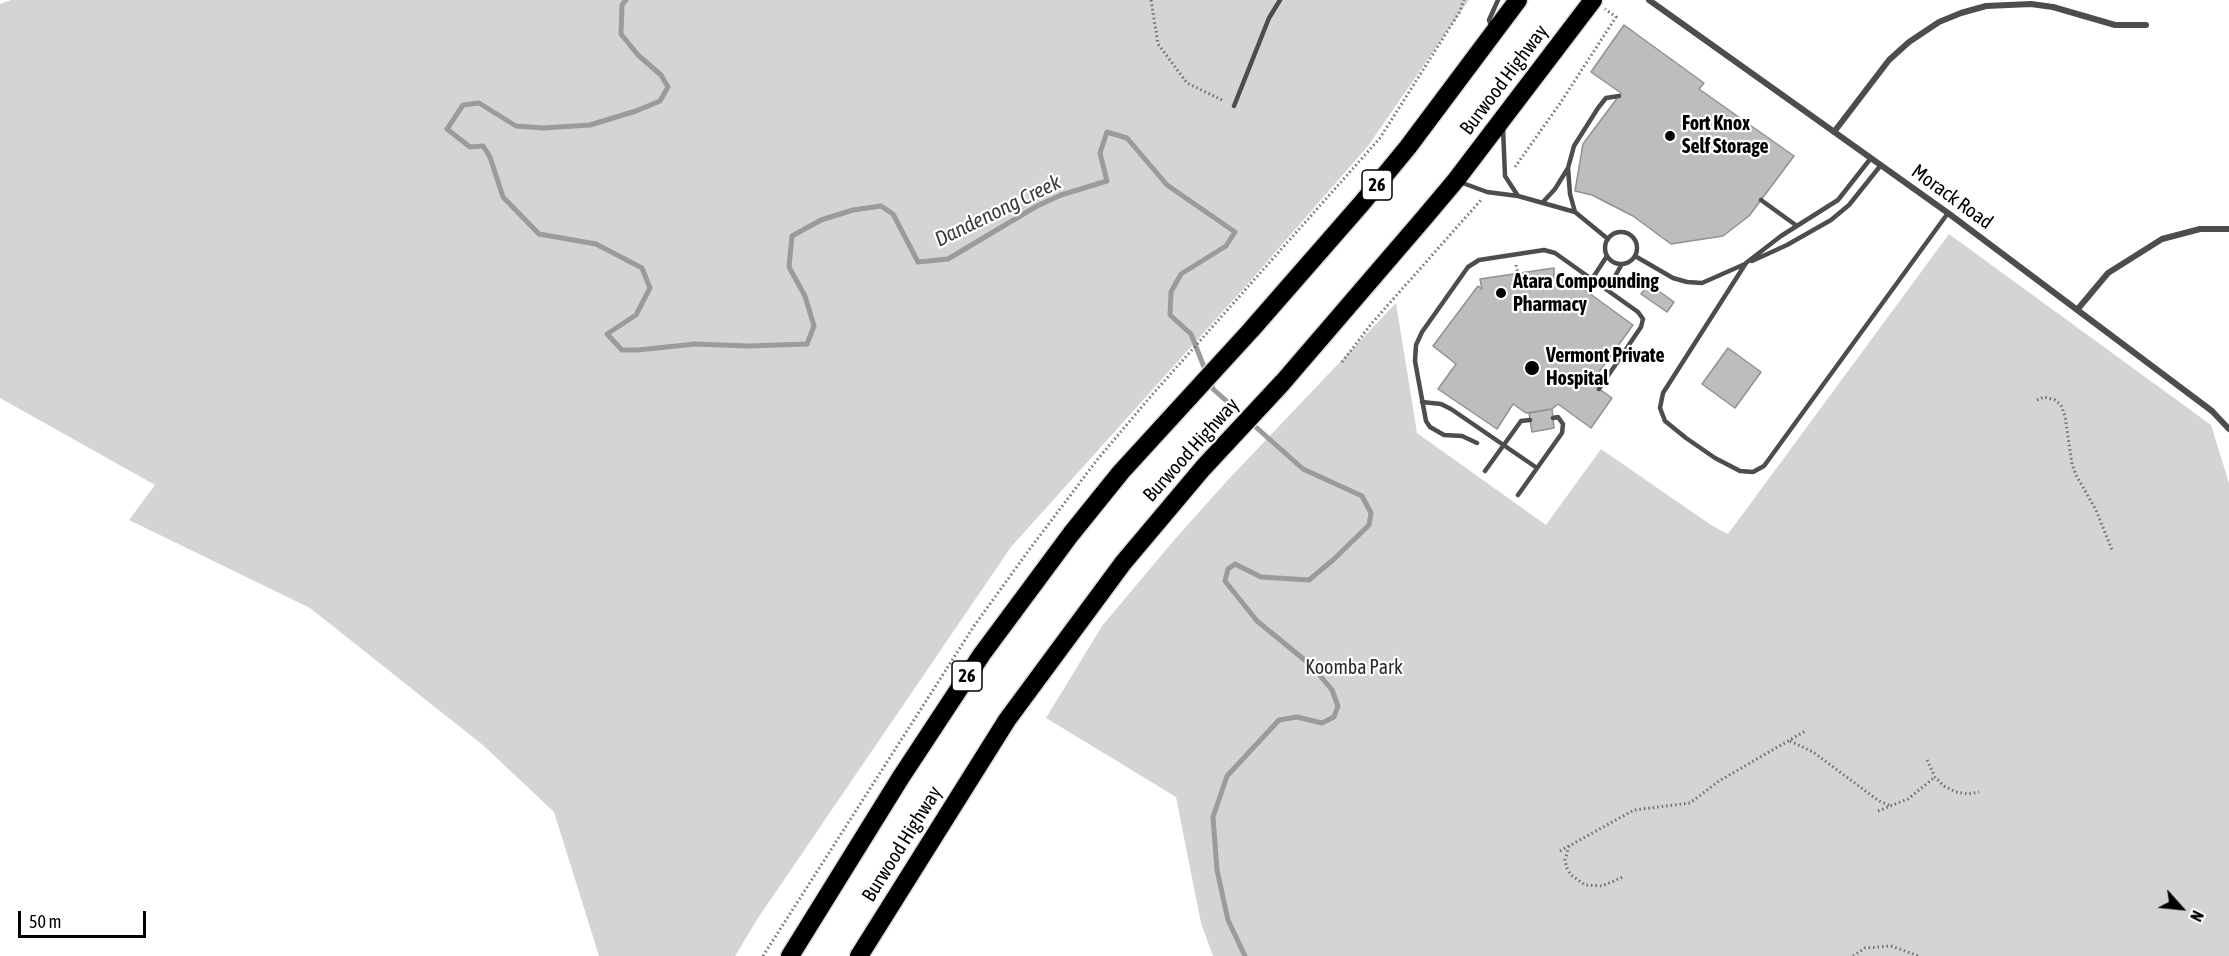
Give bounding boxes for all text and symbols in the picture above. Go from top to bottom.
street label: Burwood Highway [1455,20,1553,140]
place label: Fort Knox Self Storage [1682,112,1768,159]
marker: Fort Knox Self Storage [1663,129,1677,143]
street label: Morack Road [1907,159,1997,235]
water label: Dandenong Creek [931,170,1065,252]
road number: 26 [1362,170,1392,200]
place label: Atara Compounding Pharmacy [1513,270,1659,317]
marker: Atara Compounding Pharmacy [1494,286,1508,300]
place label: Vermont Private Hospital [1546,344,1664,391]
marker: Vermont Private Hospital [1523,359,1541,377]
street label: Burwood Highway [1138,393,1244,507]
park label: Koomba Park [1305,656,1403,680]
road number: 26 [952,661,982,691]
street label: Burwood Highway [857,782,947,906]
north arrow [2151,878,2211,938]
scale bar [21,899,148,937]
text: N [2187,908,2207,924]
text: 50 m [29,911,61,932]

